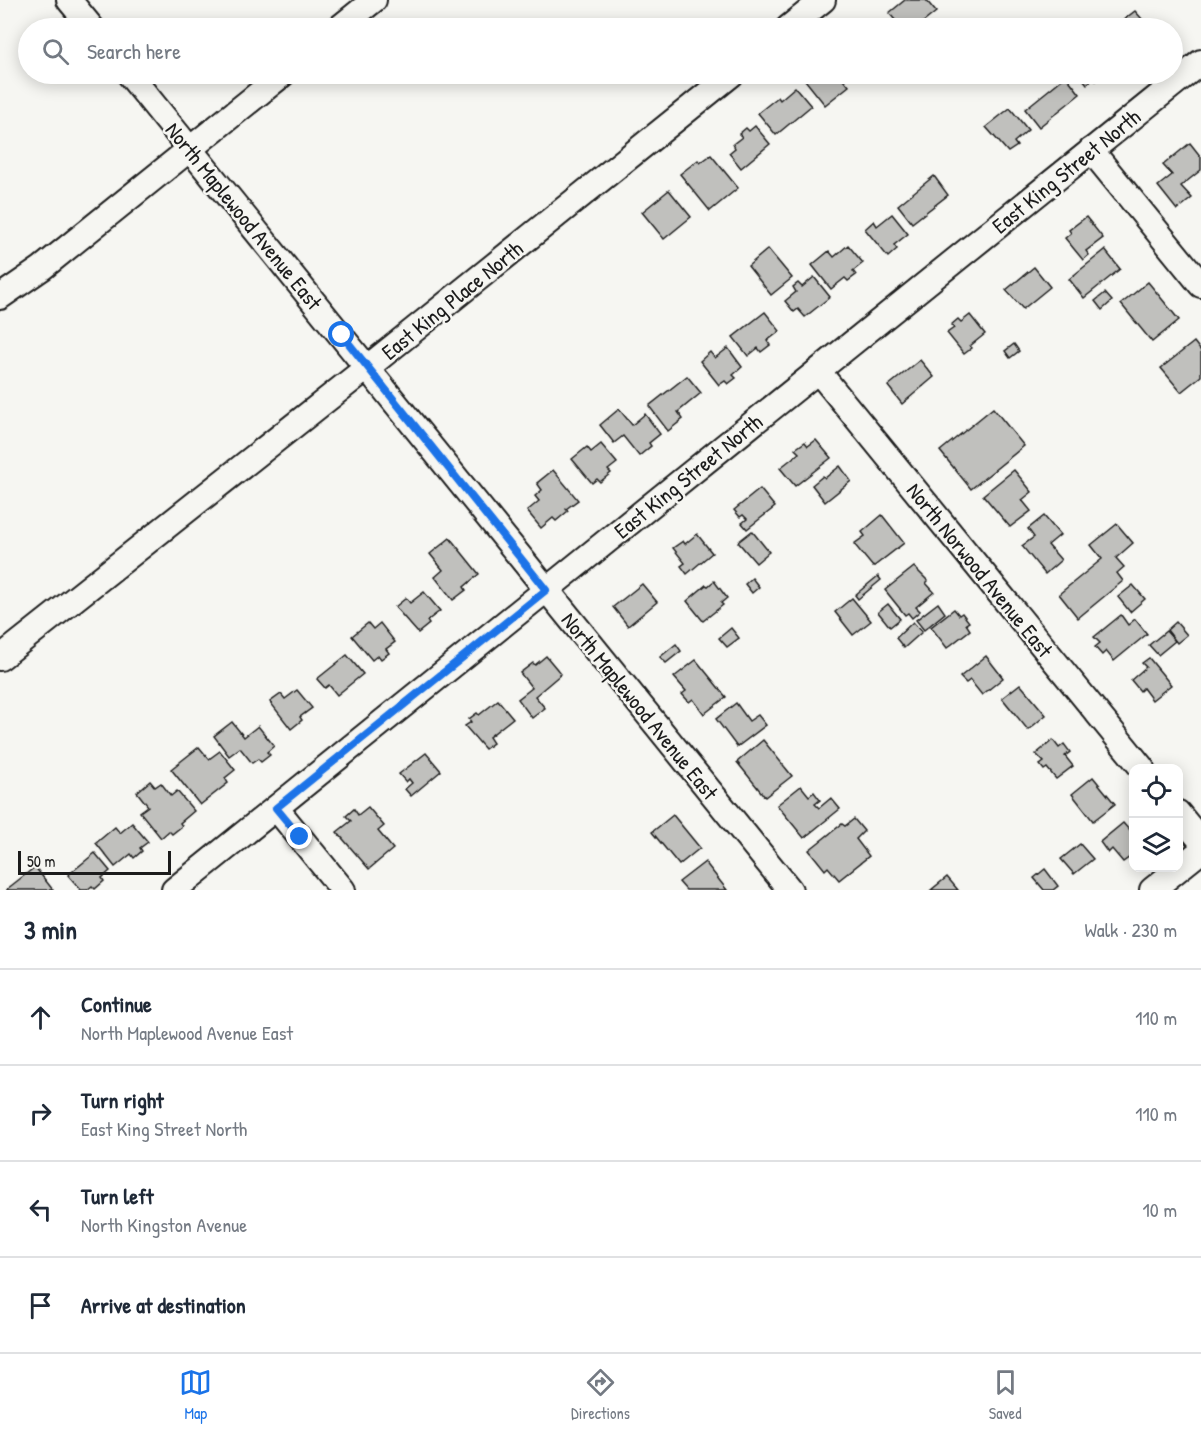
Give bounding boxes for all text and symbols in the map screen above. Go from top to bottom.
search box [18,18,1183,84]
icon: search [39,35,72,68]
text: Search here [87,36,181,66]
street label: East King Street North [986,102,1146,240]
street label: North Maplewood Avenue East [159,116,329,316]
street label: East King Place North [375,234,529,366]
route start [328,321,354,347]
street label: East King Street North [608,407,768,545]
street label: North Norwood Avenue East [900,476,1060,664]
street label: North Maplewood Avenue East [555,606,725,806]
map controls [1129,764,1183,872]
button: locate [1129,764,1183,818]
button: layers [1129,818,1183,872]
route end [286,823,312,849]
scale bar [18,848,171,876]
text: 50 m [27,850,56,872]
text: 3 min [24,912,77,947]
text: Walk · 230 m [1085,916,1177,943]
text: Continue [81,989,152,1019]
icon: ahead [24,1001,57,1034]
text: 110 m [1135,1004,1177,1031]
text: North Maplewood Avenue East [81,1019,293,1046]
text: Turn right [81,1085,164,1115]
icon: right [24,1097,57,1130]
text: 110 m [1135,1100,1177,1127]
text: East King Street North [81,1115,247,1142]
text: Turn left [81,1181,154,1211]
icon: left [24,1193,57,1226]
text: 10 m [1143,1196,1177,1223]
text: North Kingston Avenue [81,1211,247,1238]
icon: arrive [24,1289,57,1322]
text: Arrive at destination [81,1290,246,1320]
tab: Map [179,1366,212,1424]
tab: Directions [571,1366,630,1424]
tab: Saved [989,1366,1022,1424]

